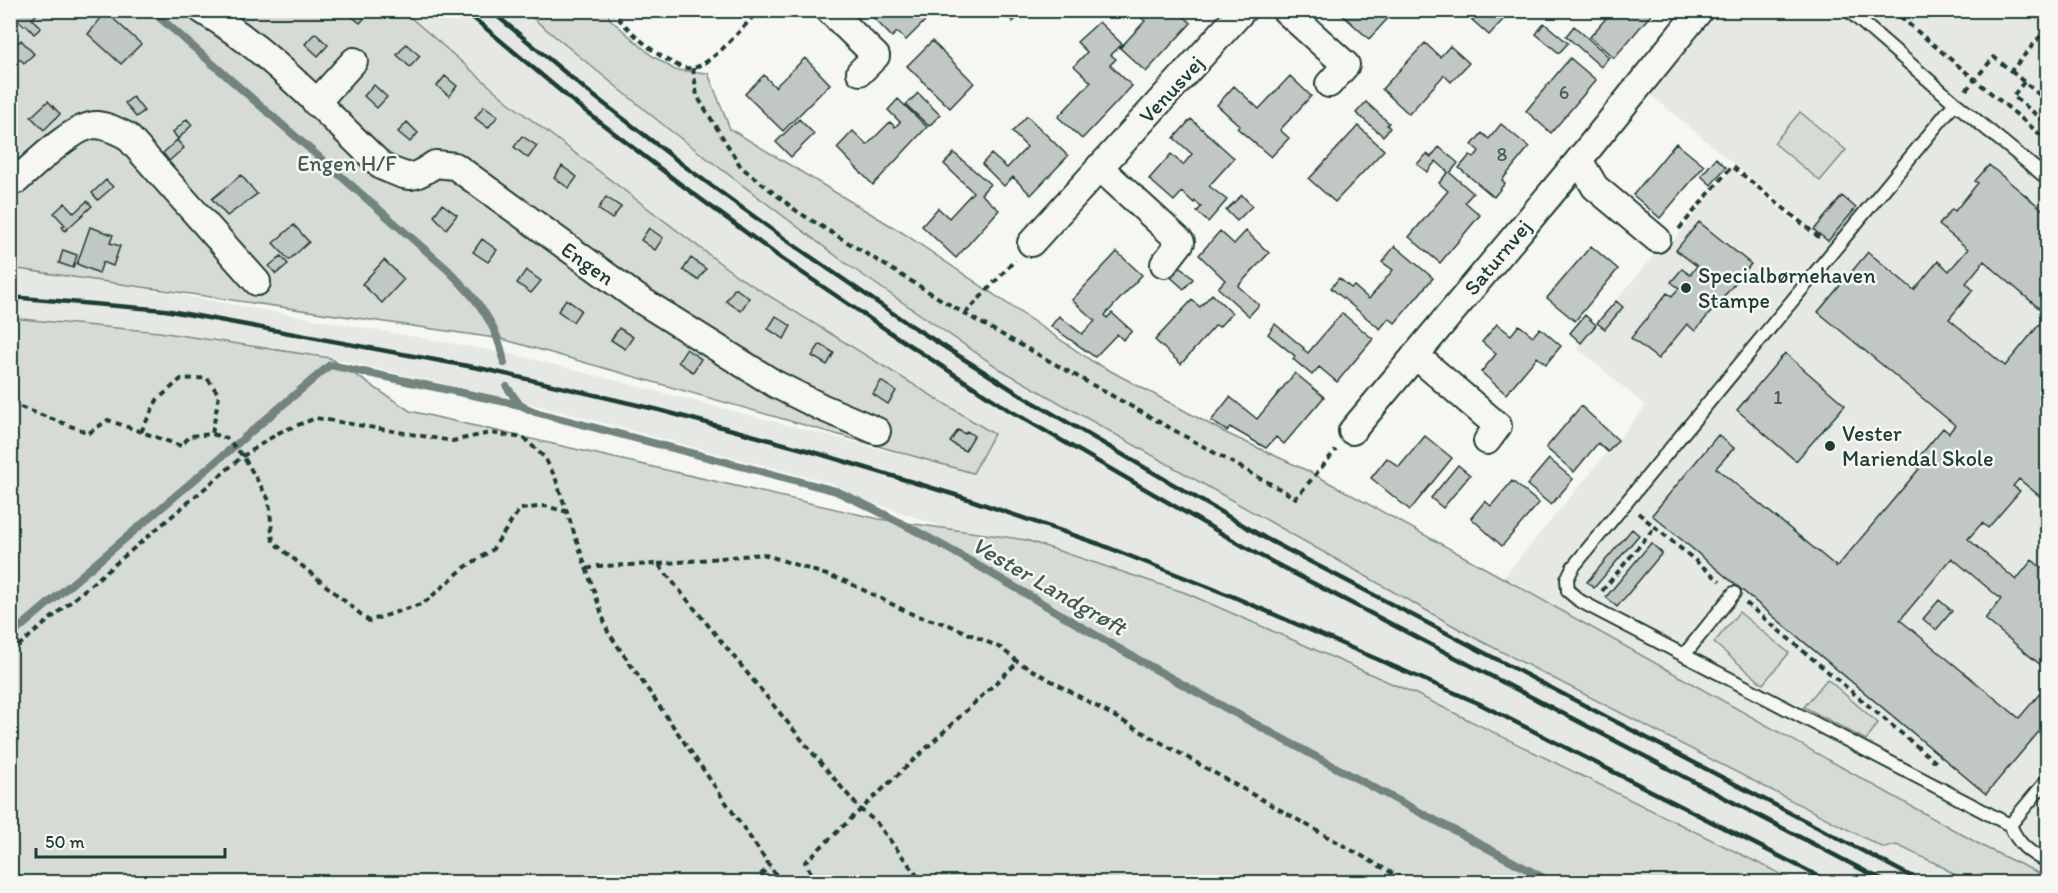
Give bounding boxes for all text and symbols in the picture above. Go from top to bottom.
street label: Venusvej [1133,50,1210,129]
house number: 6 [1559,80,1569,104]
house number: 8 [1497,142,1508,166]
park label: Engen H/F [297,150,397,177]
street label: Saturnvej [1458,214,1537,301]
street label: Engen [556,236,620,292]
place label: Specialbørnehaven Stampe [1698,262,1876,314]
marker: Specialbørnehaven Stampe [1679,281,1693,295]
house number: 1 [1773,385,1783,409]
place label: Vester Mariendal Skole [1842,420,1994,472]
marker: Vester Mariendal Skole [1823,439,1837,453]
water label: Vester Landgrøft [967,530,1133,642]
scale bar [36,821,225,859]
text: 50 m [45,831,85,853]

